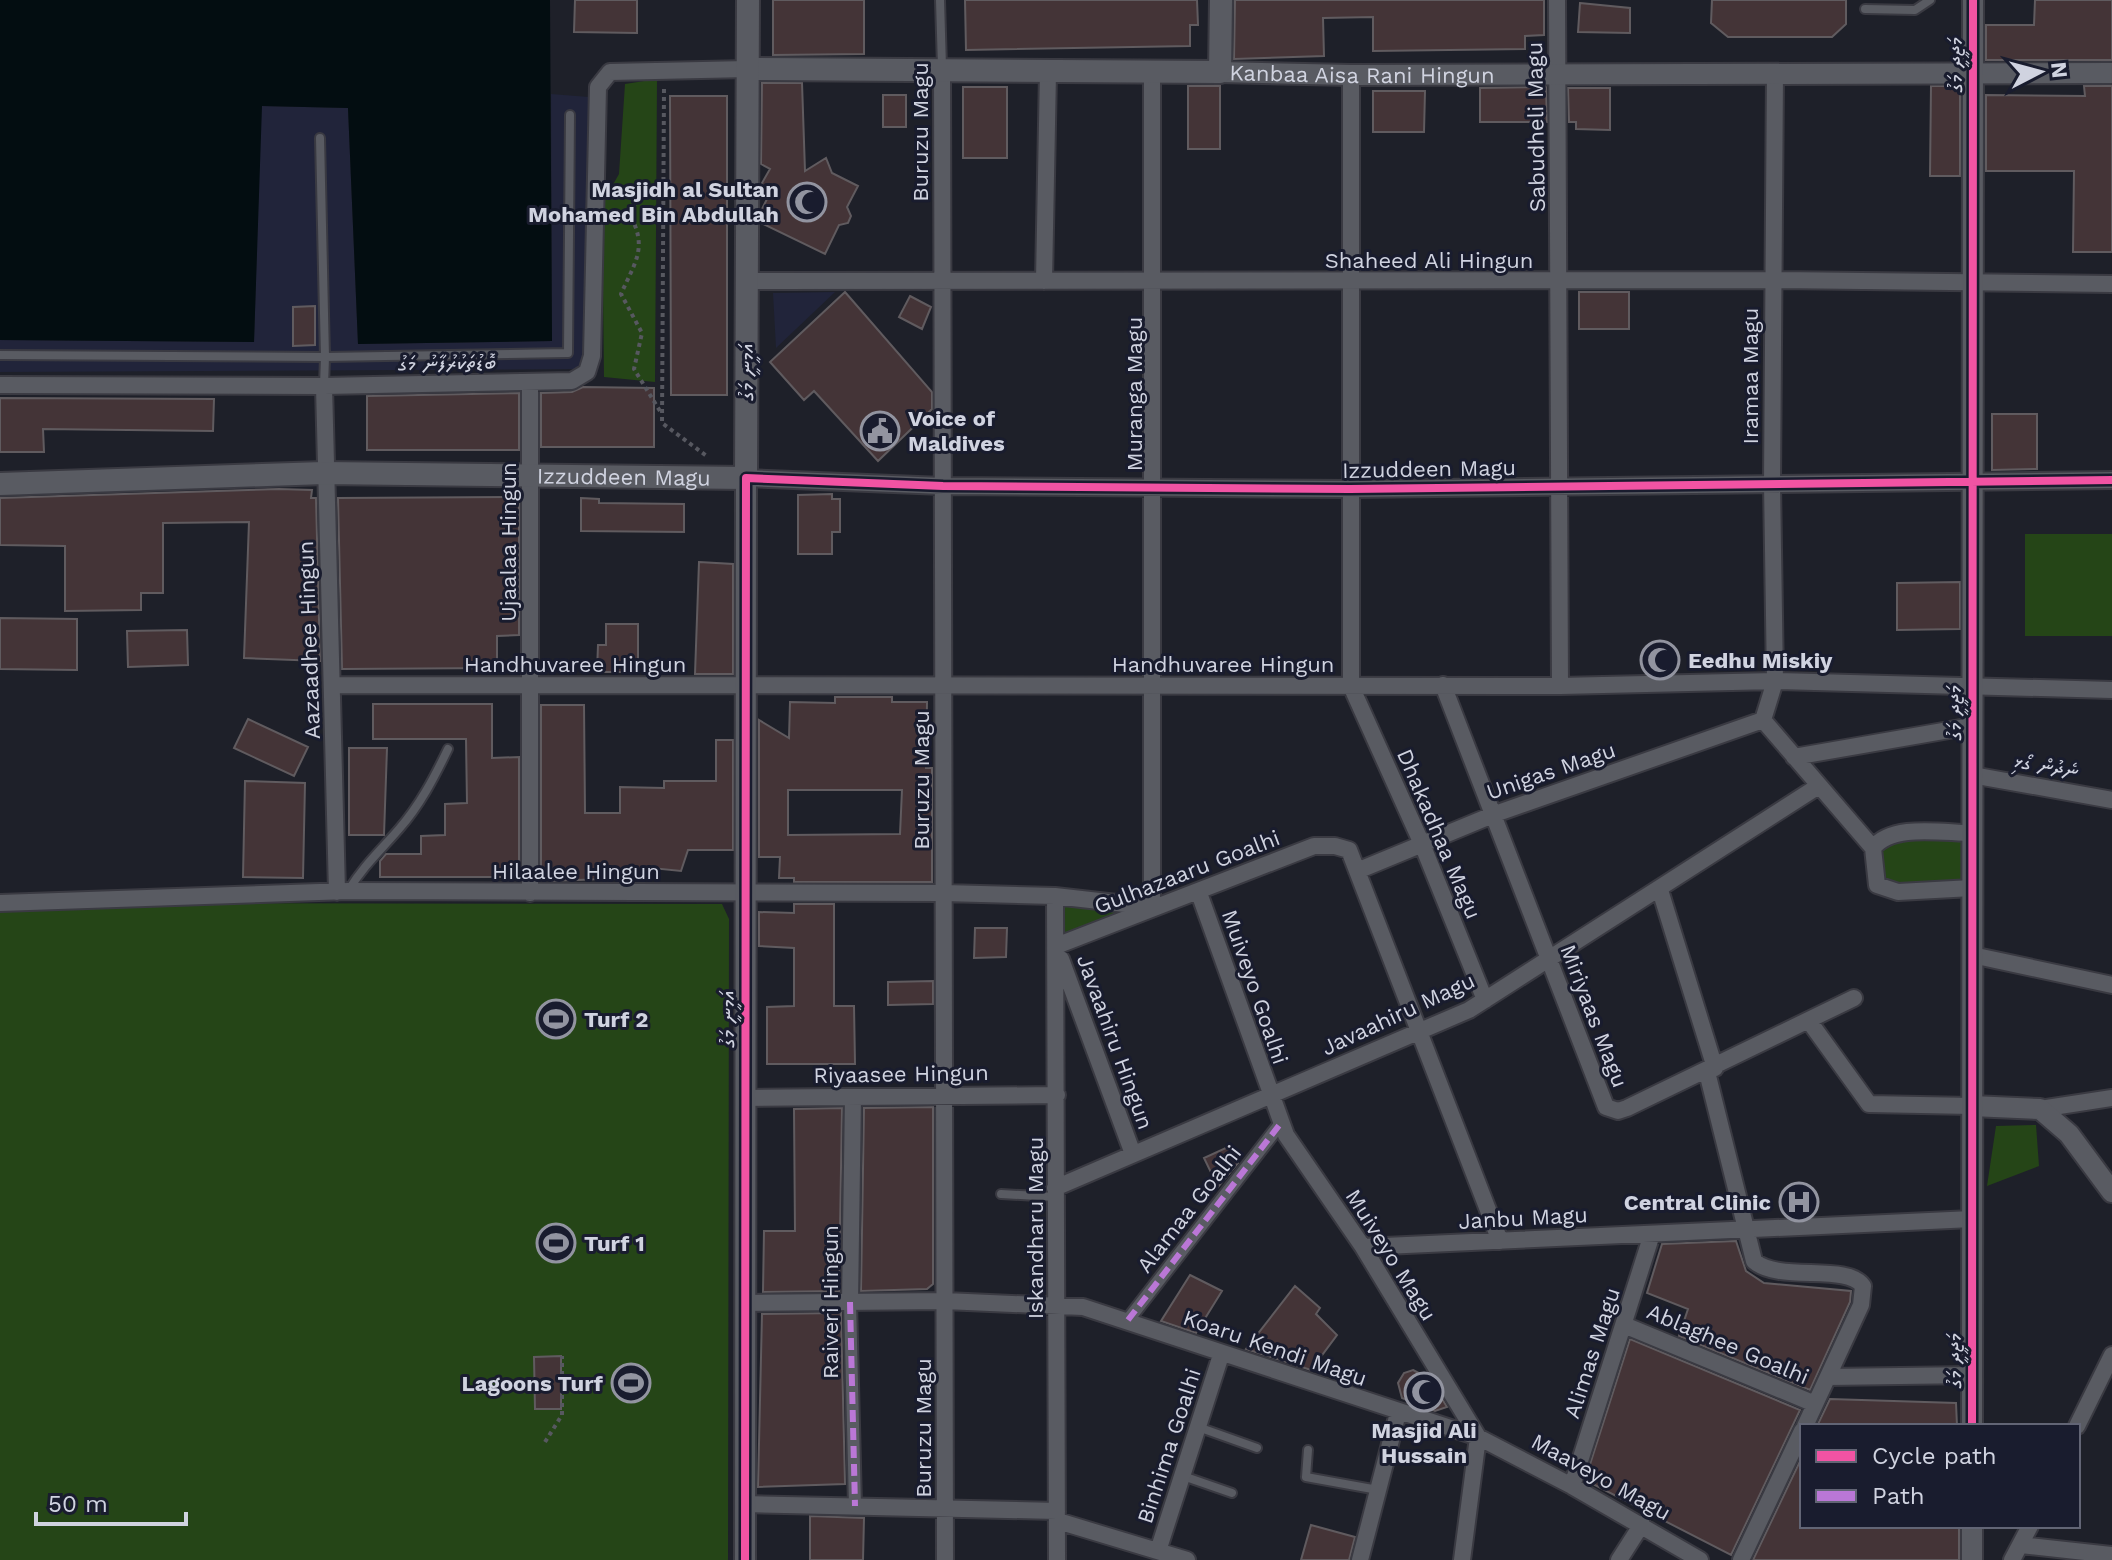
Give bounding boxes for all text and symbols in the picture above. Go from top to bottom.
north arrow [2000,32,2080,112]
street label: މަޖީދީ މަގު [1943,37,1970,94]
street label: Sabudheli Magu [1522,42,1550,212]
street label: Kanbaa Aisa Rani Hingun [1229,60,1495,88]
text: N [2046,61,2073,79]
street label: Buruzu Magu [908,62,933,202]
place label: Masjidh al Sultan Mohamed Bin Abdullah [528,177,779,227]
mosque icon: Masjidh al Sultan Mohamed Bin Abdullah [786,181,828,223]
street label: Shaheed Ali Hingun [1325,248,1533,273]
street label: Iramaa Magu [1738,308,1763,444]
street label: Muranga Magu [1122,317,1147,471]
street label: އަމީނީ މަގު [734,343,761,402]
street label: ބޮޑުތަކުރުފާނު މަގު [397,350,496,376]
place label: Voice of Maldives [908,406,1005,456]
public building icon: Voice of Maldives [859,410,901,452]
street label: Izzuddeen Magu [1342,455,1516,483]
street label: Ujaalaa Hingun [496,462,521,622]
street label: Izzuddeen Magu [537,463,711,490]
street label: Aazaadhee Hingun [293,540,325,740]
mosque icon: Eedhu Miskiy [1639,639,1681,681]
place label: Eedhu Miskiy [1688,648,1833,673]
street label: Handhuvaree Hingun [464,652,686,677]
street label: Handhuvaree Hingun [1112,652,1334,677]
street label: މަޖީދީ މަގު [1942,685,1969,742]
street label: Buruzu Magu [909,710,934,850]
street label: Unigas Magu [1483,737,1619,805]
street label: Dhakadhaa Magu [1392,745,1486,923]
street label: ނެދުން ގޯޅި [2011,748,2081,786]
street label: Gulhazaaru Goalhi [1091,825,1283,919]
street label: Hilaalee Hingun [492,859,660,884]
street label: Muiveyo Goalhi [1217,907,1293,1067]
street label: Miriyaas Magu [1555,941,1633,1091]
street label: Javaahiru Hingun [1072,951,1158,1133]
street label: Javaahiru Magu [1317,968,1479,1060]
street label: އަމީނީ މަގު [715,990,742,1049]
sports icon: Turf 2 [535,998,577,1040]
place label: Turf 2 [584,1007,649,1032]
street label: Riyaasee Hingun [813,1060,989,1088]
street label: Iskandharu Magu [1023,1137,1048,1319]
street label: Alamaa Goalhi [1132,1140,1246,1278]
hospital icon: Central Clinic [1778,1181,1820,1223]
street label: Muiveyo Magu [1341,1185,1441,1325]
place label: Central Clinic [1624,1190,1771,1215]
street label: Janbu Magu [1458,1202,1588,1234]
sports icon: Turf 1 [535,1222,577,1264]
street label: Raiveri Hingun [818,1225,843,1379]
place label: Turf 1 [584,1231,645,1256]
street label: Alimas Magu [1559,1284,1625,1422]
street label: Ablaghee Goalhi [1643,1299,1813,1389]
street label: Koaru Kendi Magu [1180,1305,1370,1391]
street label: މަޖީދީ މަގު [1942,1333,1969,1390]
street label: Buruzu Magu [911,1358,936,1498]
sports icon: Lagoons Turf [610,1362,652,1404]
street label: Binhima Goalhi [1132,1365,1206,1527]
place label: Lagoons Turf [461,1371,604,1396]
mosque icon: Masjid Ali Hussain [1403,1371,1445,1413]
place label: Masjid Ali Hussain [1371,1418,1477,1468]
legend [1800,1424,2080,1528]
street label: Maaveyo Magu [1527,1428,1675,1526]
text: Cycle path [1872,1442,1997,1470]
scale bar [36,1476,186,1526]
text: Path [1872,1482,1925,1510]
text: 50 m [48,1490,108,1518]

